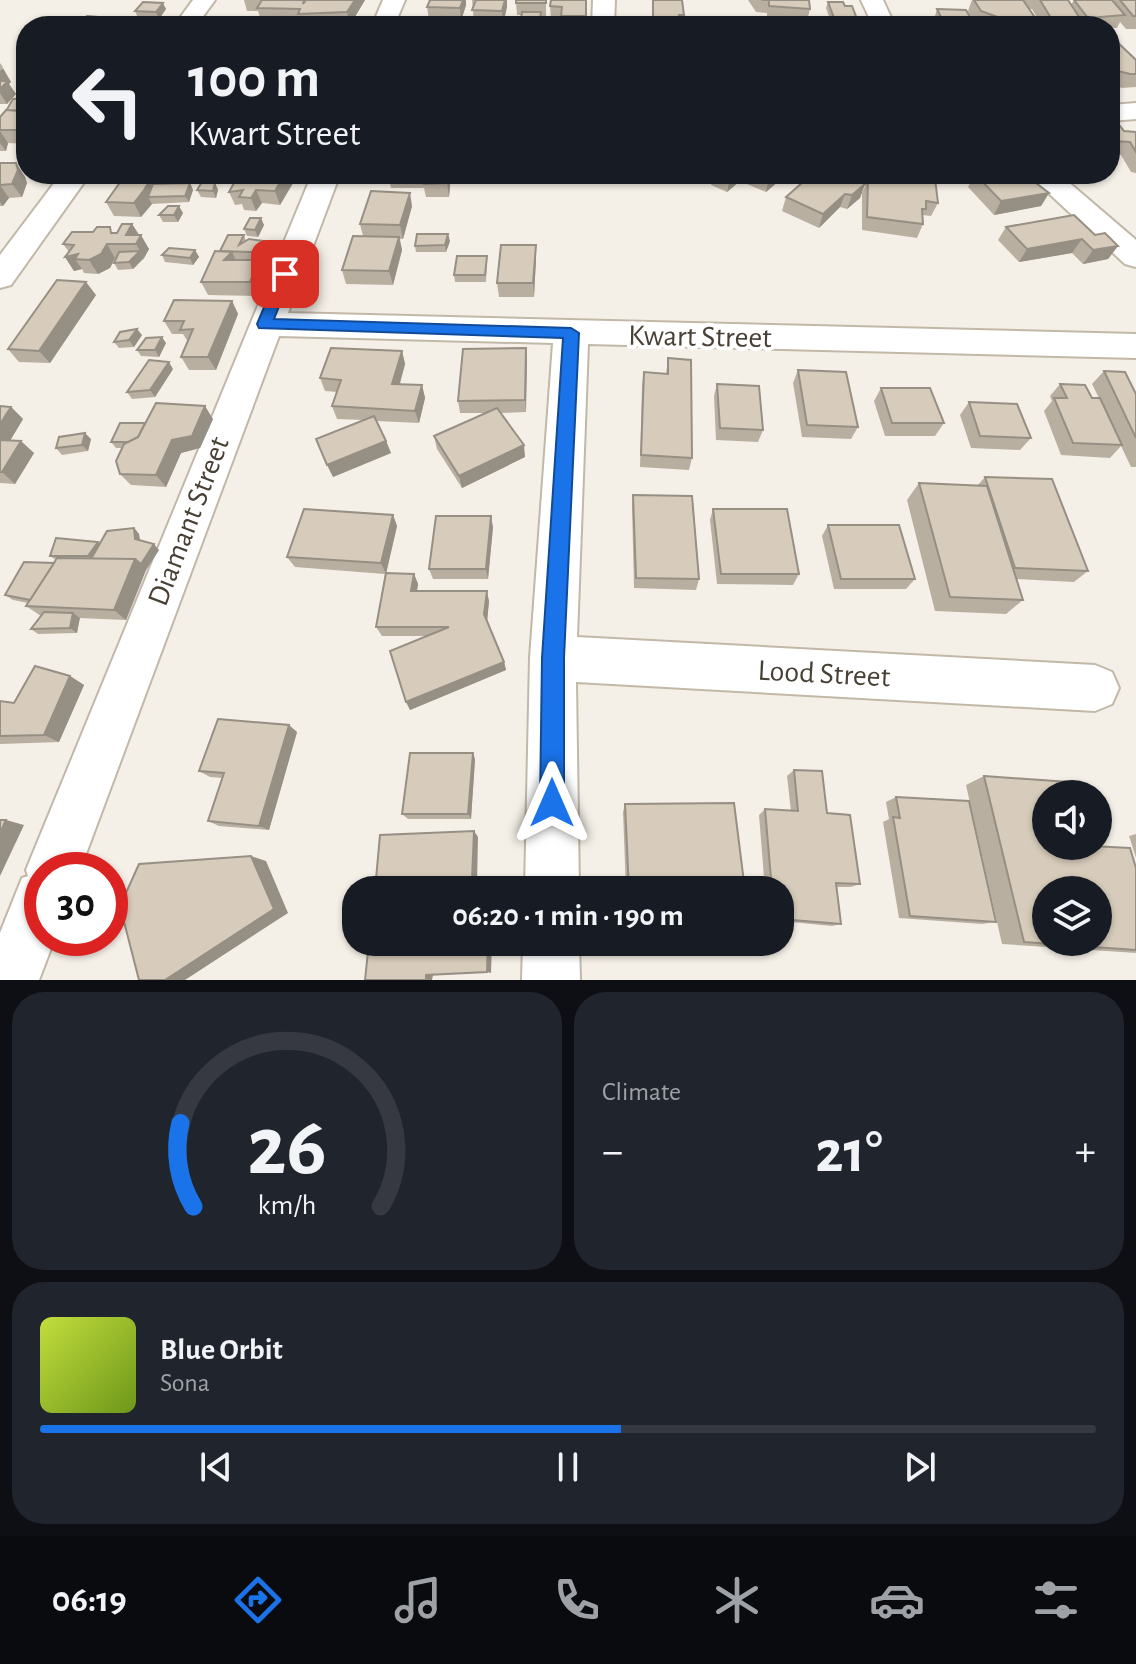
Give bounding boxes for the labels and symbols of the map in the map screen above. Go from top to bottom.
pin [251,240,319,308]
street label: Kwart Street [628,321,773,353]
street label: Diamant Street [143,432,235,610]
street label: Lood Street [757,656,891,692]
position arrow [510,761,594,845]
speed limit sign: 30 [24,852,128,956]

